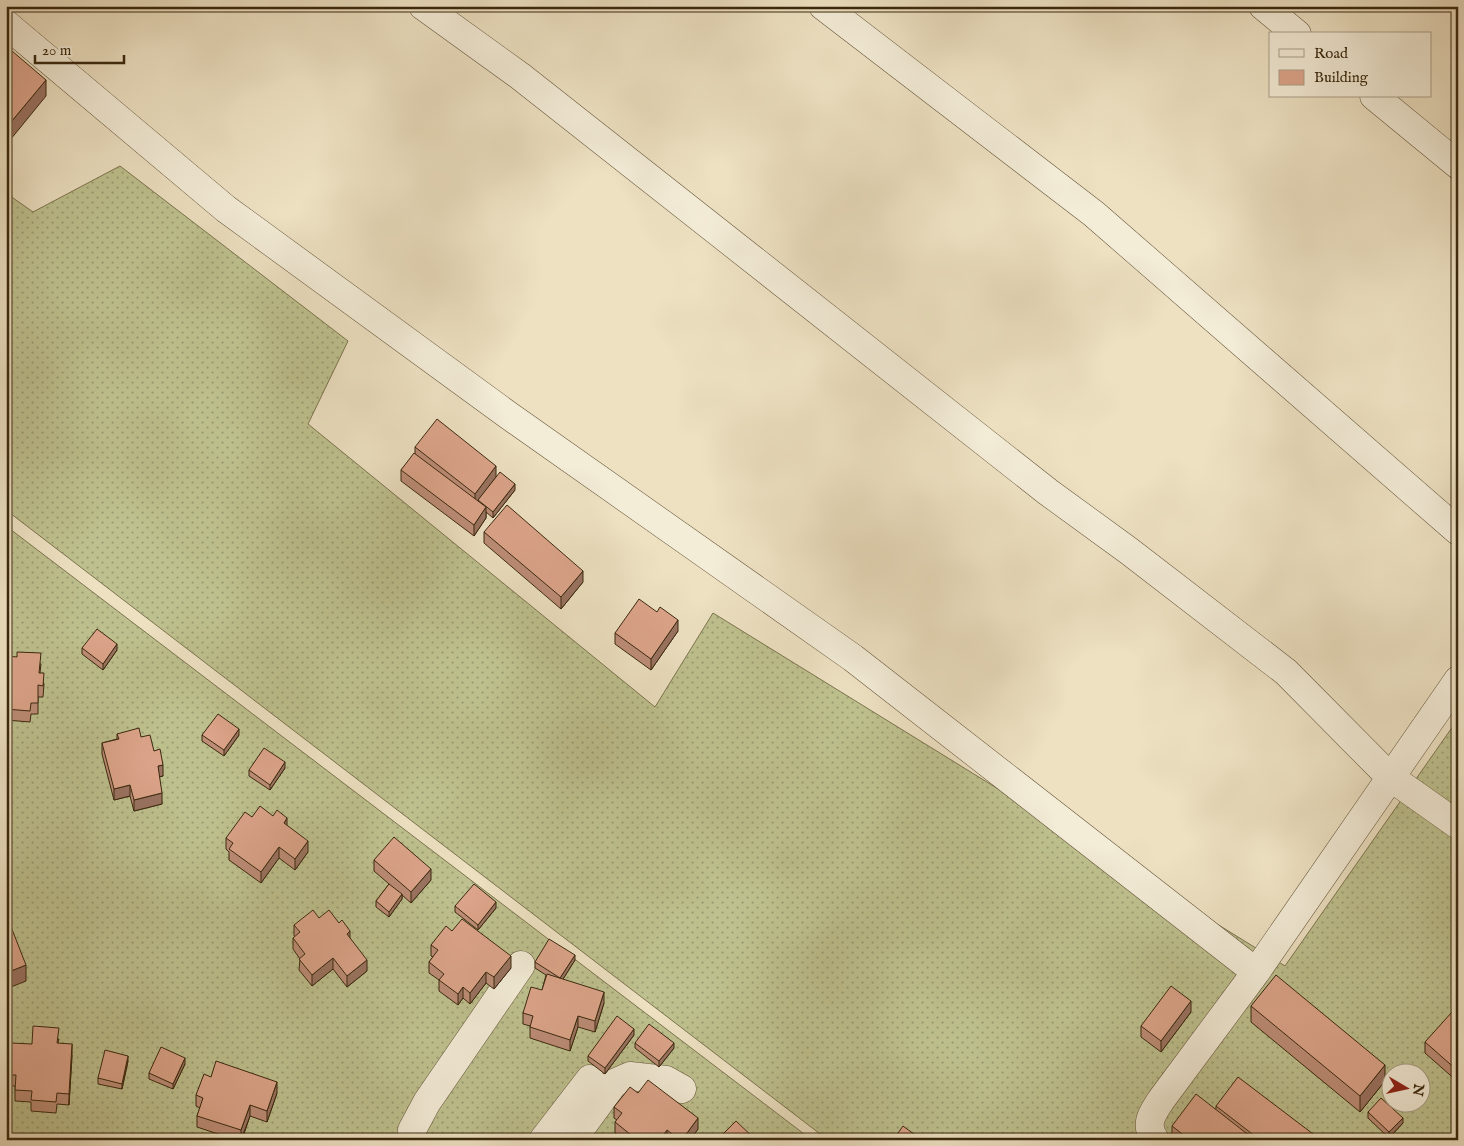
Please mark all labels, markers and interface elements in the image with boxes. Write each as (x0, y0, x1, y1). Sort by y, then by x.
scale bar (35, 32, 124, 64)
legend (1269, 32, 1432, 98)
text: 20 m (42, 41, 72, 60)
text: Road (1314, 44, 1349, 63)
text: Building (1314, 68, 1369, 87)
north arrow (1382, 1064, 1432, 1114)
text: N (1408, 1081, 1428, 1097)

